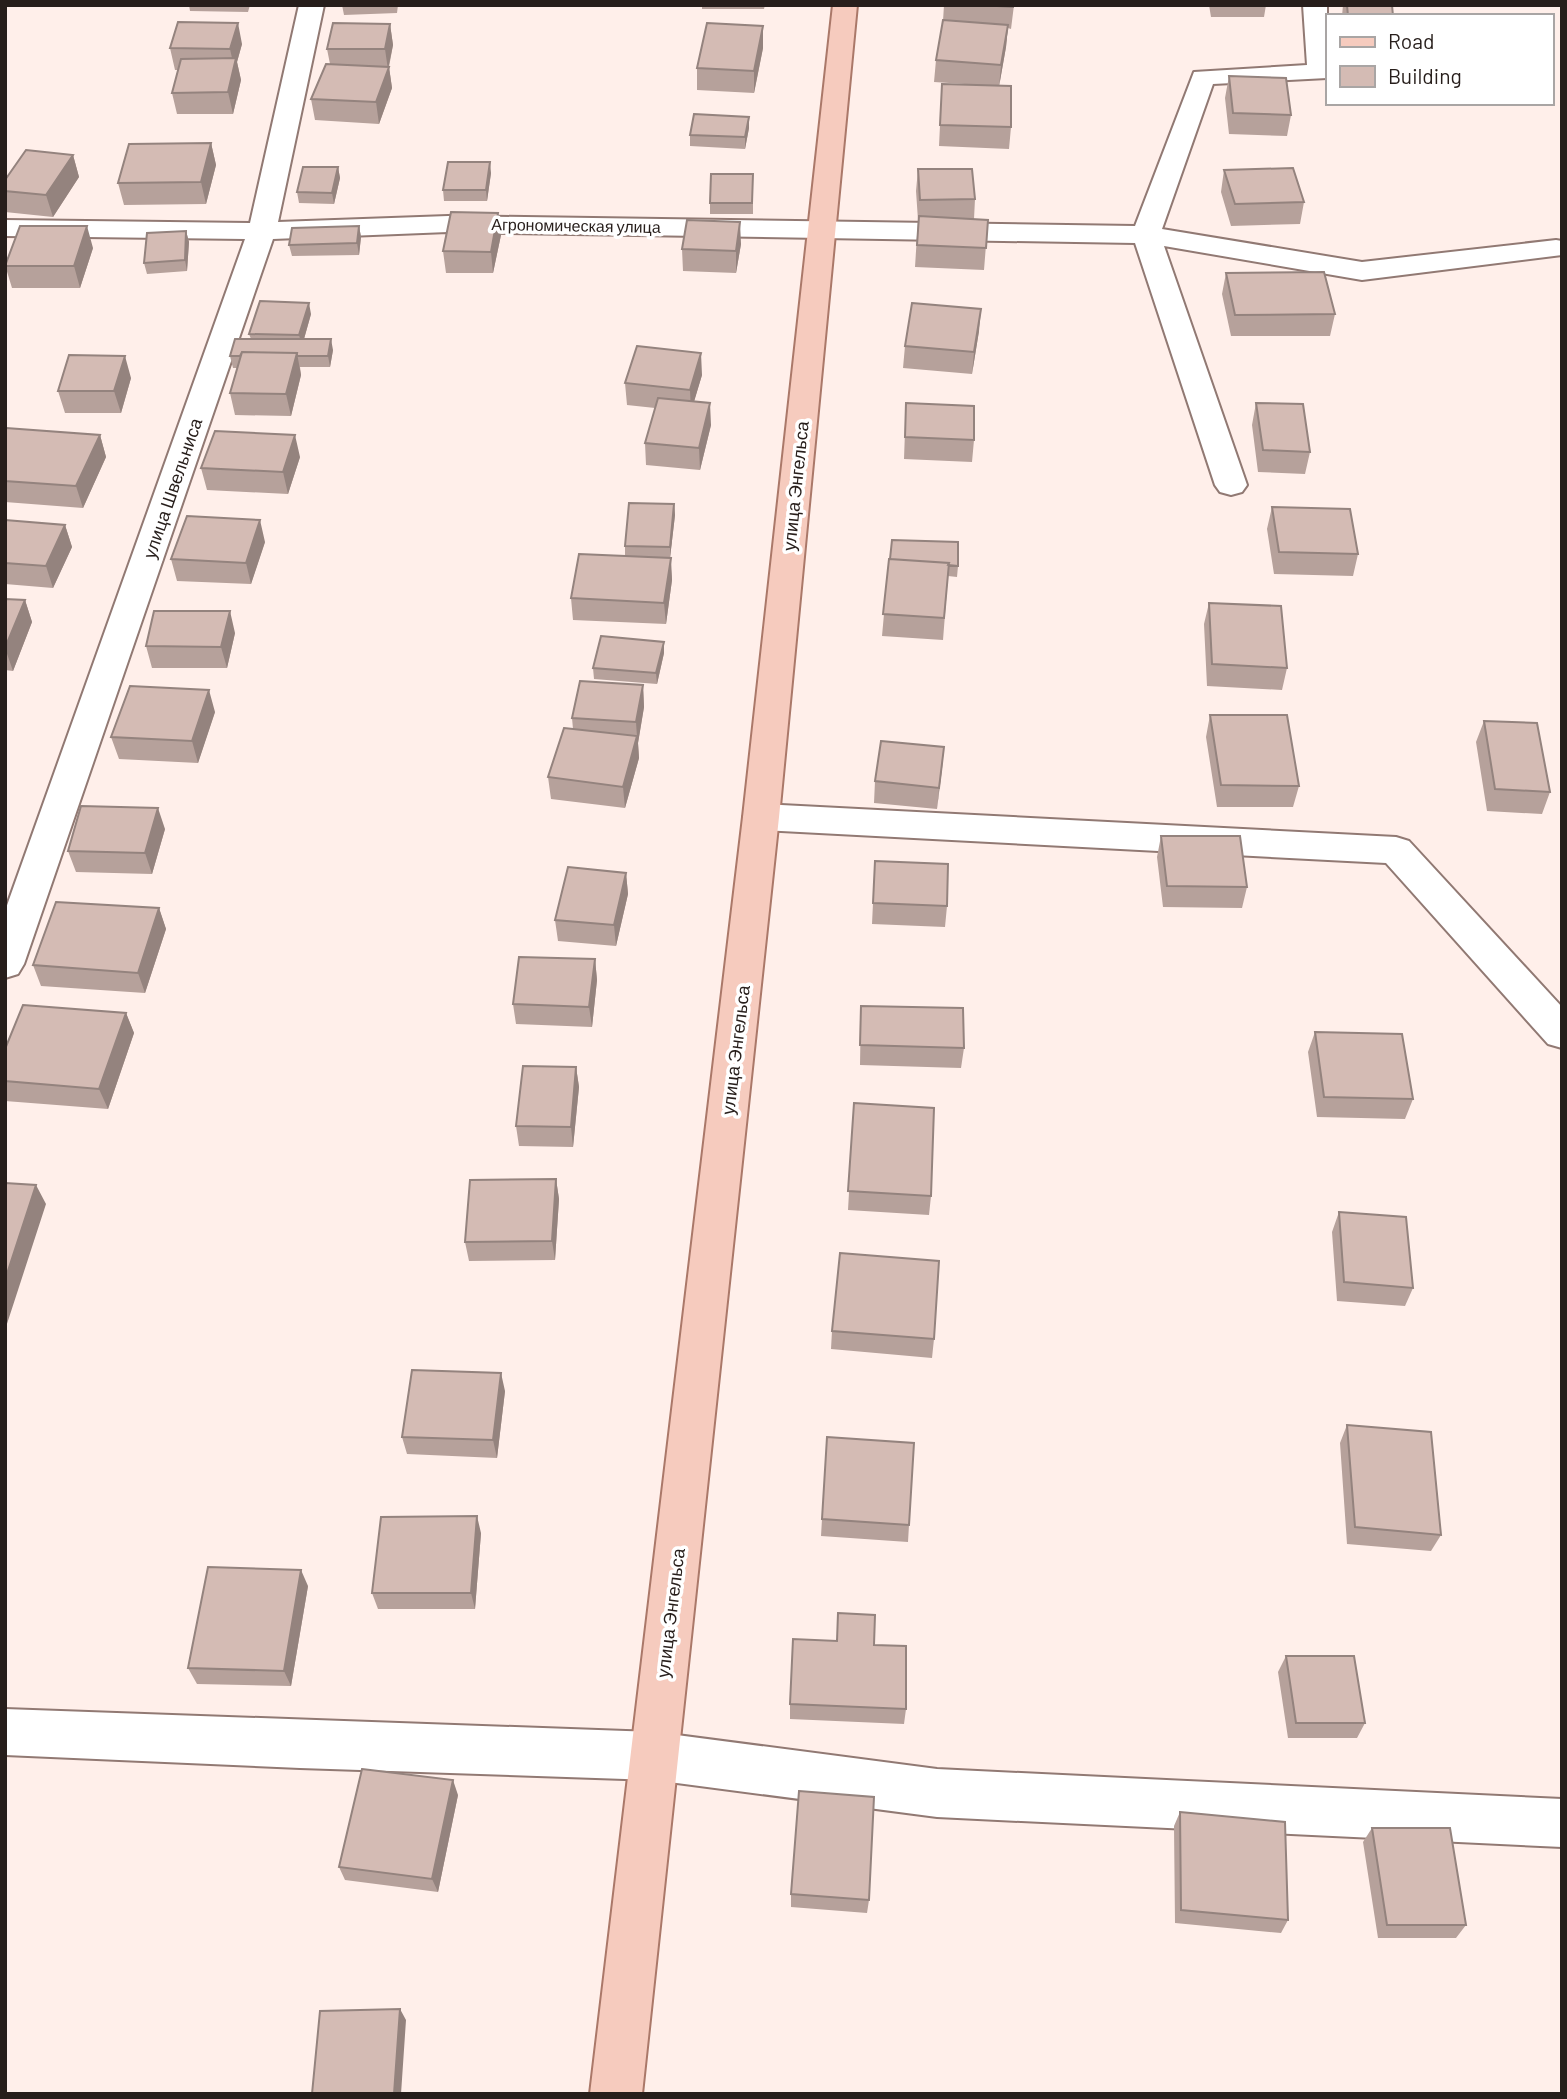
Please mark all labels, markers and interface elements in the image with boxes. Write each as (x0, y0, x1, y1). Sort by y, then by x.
legend (1326, 14, 1553, 105)
text: Road (1388, 28, 1434, 53)
text: Building (1388, 63, 1462, 88)
street label: Агрономическая улица (491, 214, 661, 236)
street label: улица Швельниса (138, 414, 207, 561)
street label: улица Энгельса (777, 419, 813, 552)
street label: улица Энгельса (716, 983, 754, 1116)
street label: улица Энгельса (651, 1546, 689, 1679)

